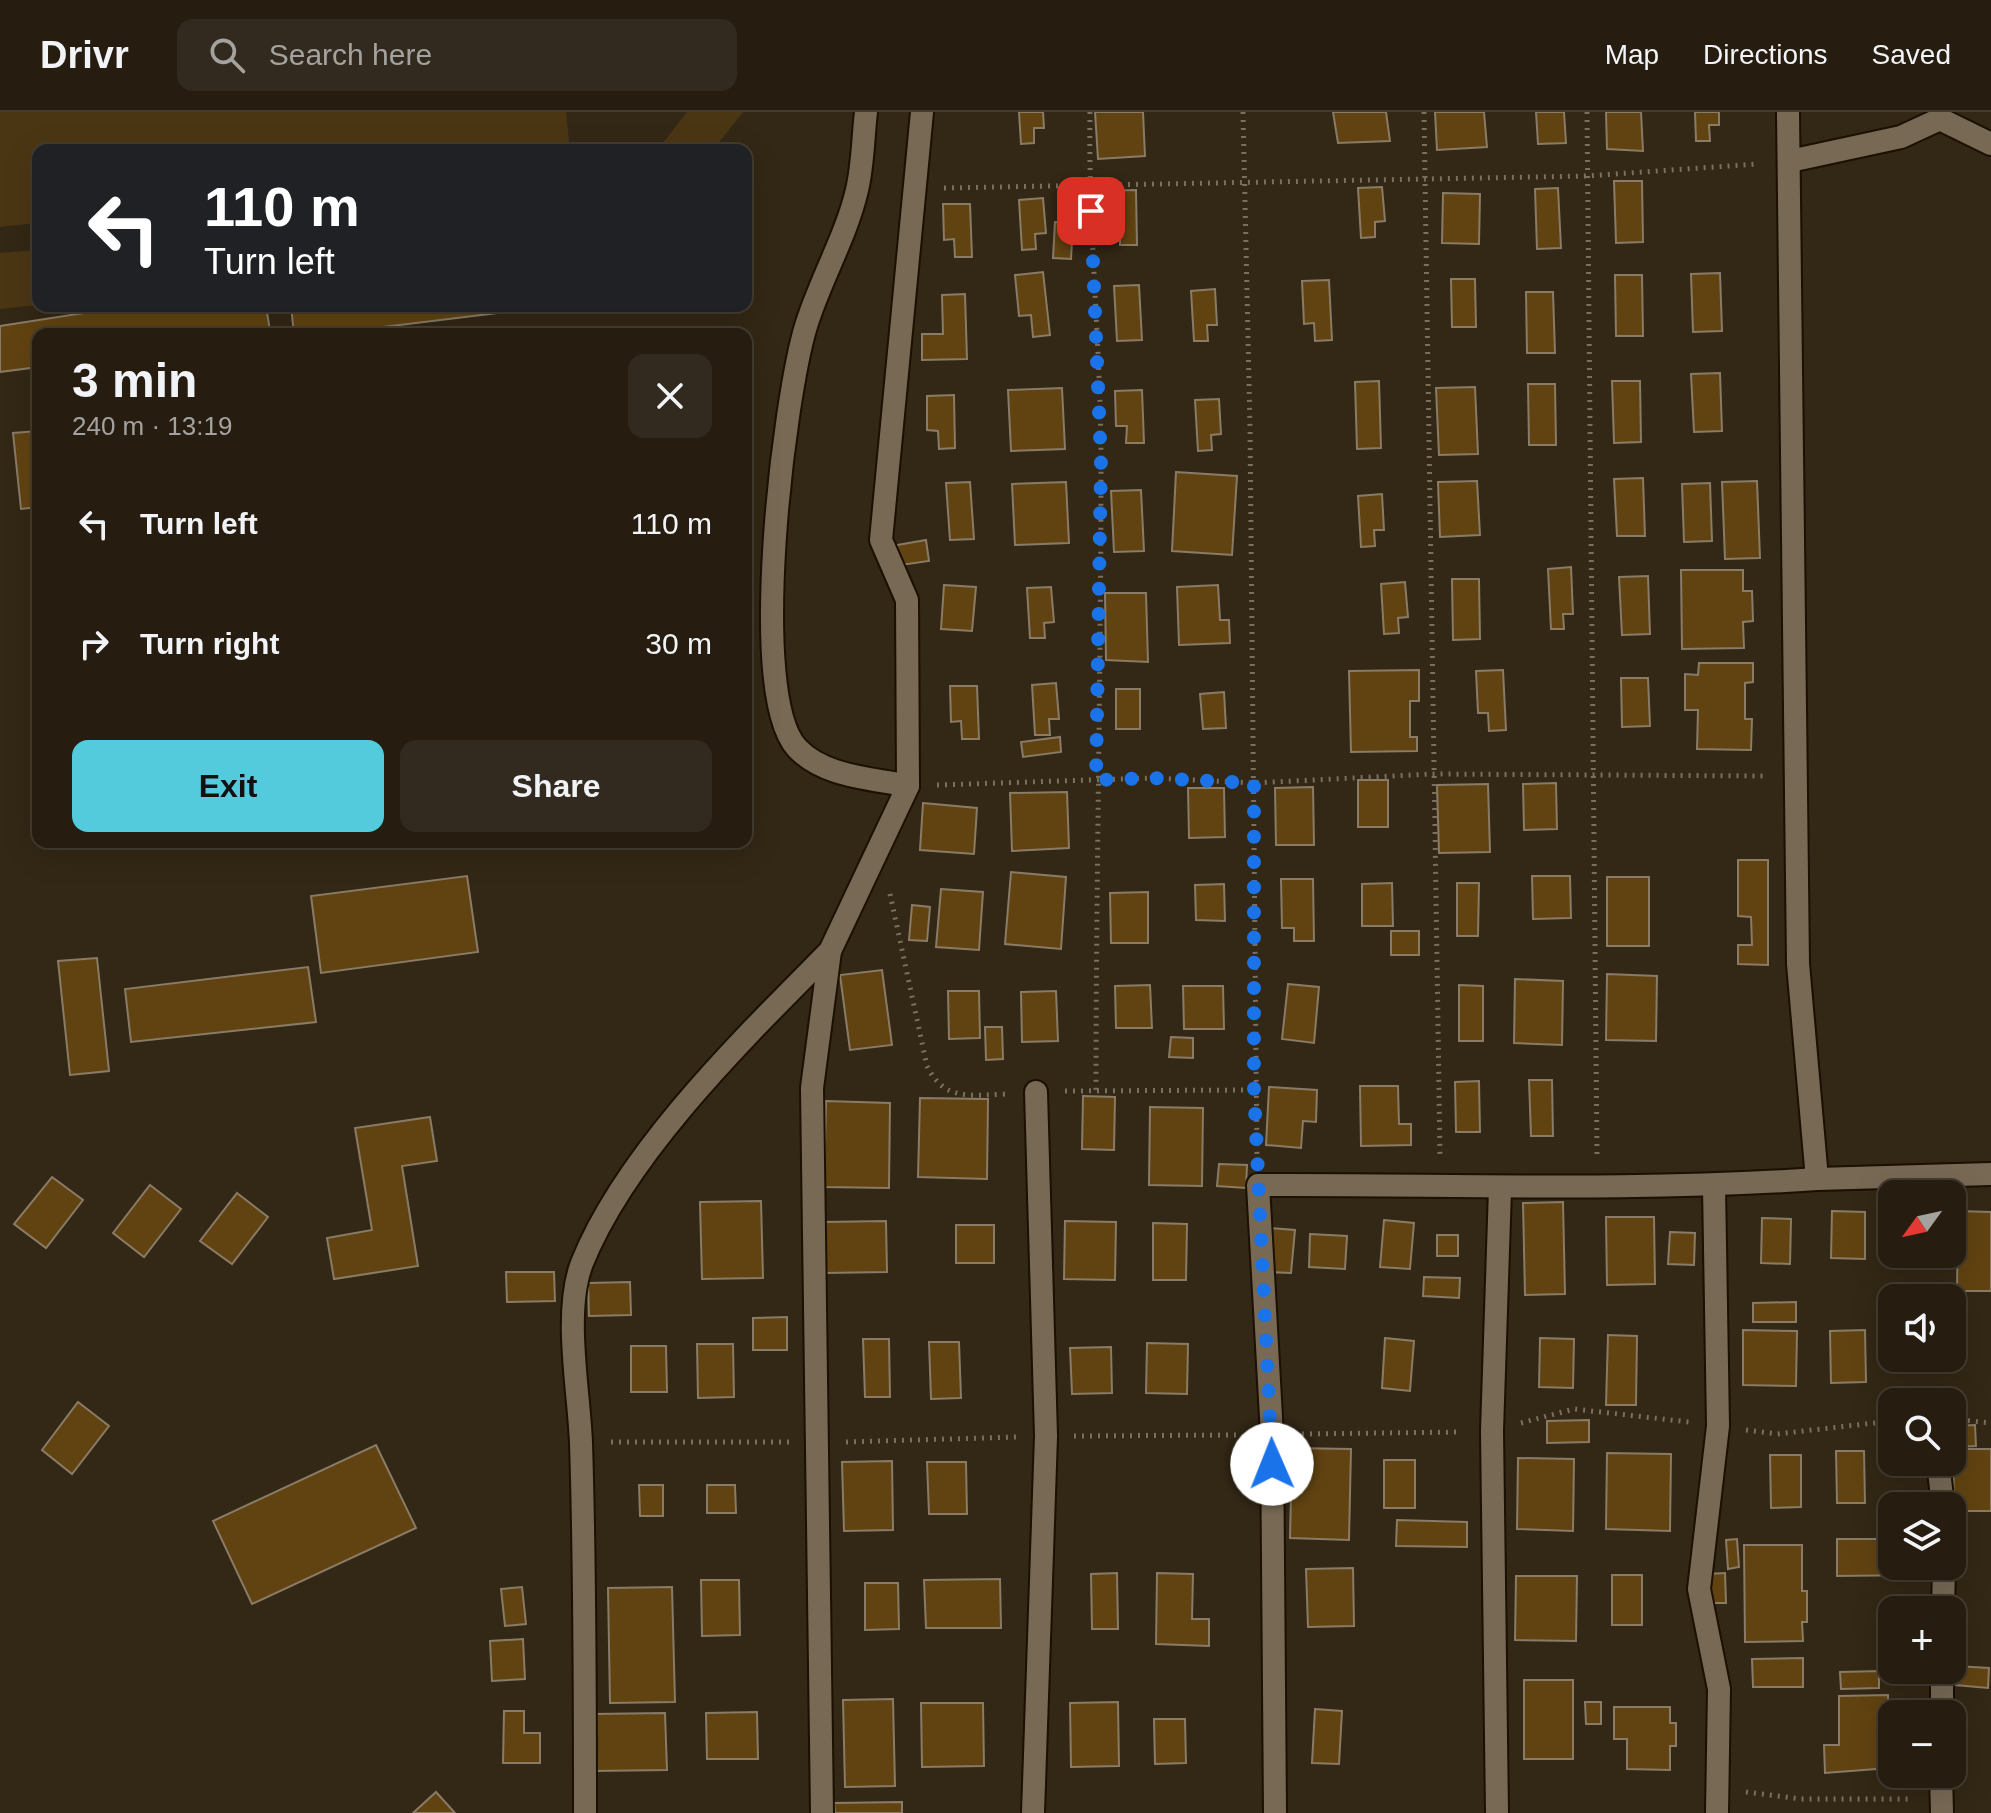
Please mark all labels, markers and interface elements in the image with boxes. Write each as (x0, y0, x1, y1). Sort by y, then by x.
search box (177, 19, 737, 91)
icon: search (205, 33, 249, 77)
text: Drivr (40, 34, 129, 76)
text: Search here (269, 38, 432, 71)
text: Map (1605, 39, 1659, 70)
text: Directions (1703, 39, 1828, 70)
text: Saved (1872, 39, 1951, 70)
text: 110 m (204, 175, 360, 238)
icon: left (72, 176, 176, 280)
pin (1057, 177, 1125, 245)
icon: arrive (1069, 189, 1113, 233)
text: Turn left (204, 241, 335, 282)
text: 3 min (72, 354, 197, 407)
button: close (628, 354, 712, 438)
text: 240 m · 13:19 (72, 411, 232, 441)
icon: left (72, 502, 116, 546)
text: Turn left (140, 507, 258, 540)
text: 110 m (631, 507, 712, 540)
icon: right (72, 622, 116, 666)
text: Turn right (140, 627, 279, 660)
text: 30 m (645, 627, 712, 660)
button: Exit (72, 740, 384, 832)
button: Share (400, 740, 712, 832)
north arrow (1878, 1180, 1966, 1268)
map controls (1878, 1180, 1966, 1788)
button: sound (1878, 1284, 1966, 1372)
button: search (1878, 1388, 1966, 1476)
position arrow (1230, 1422, 1314, 1506)
button: layers (1878, 1492, 1966, 1580)
button: + (1878, 1596, 1966, 1684)
button: − (1878, 1700, 1966, 1788)

